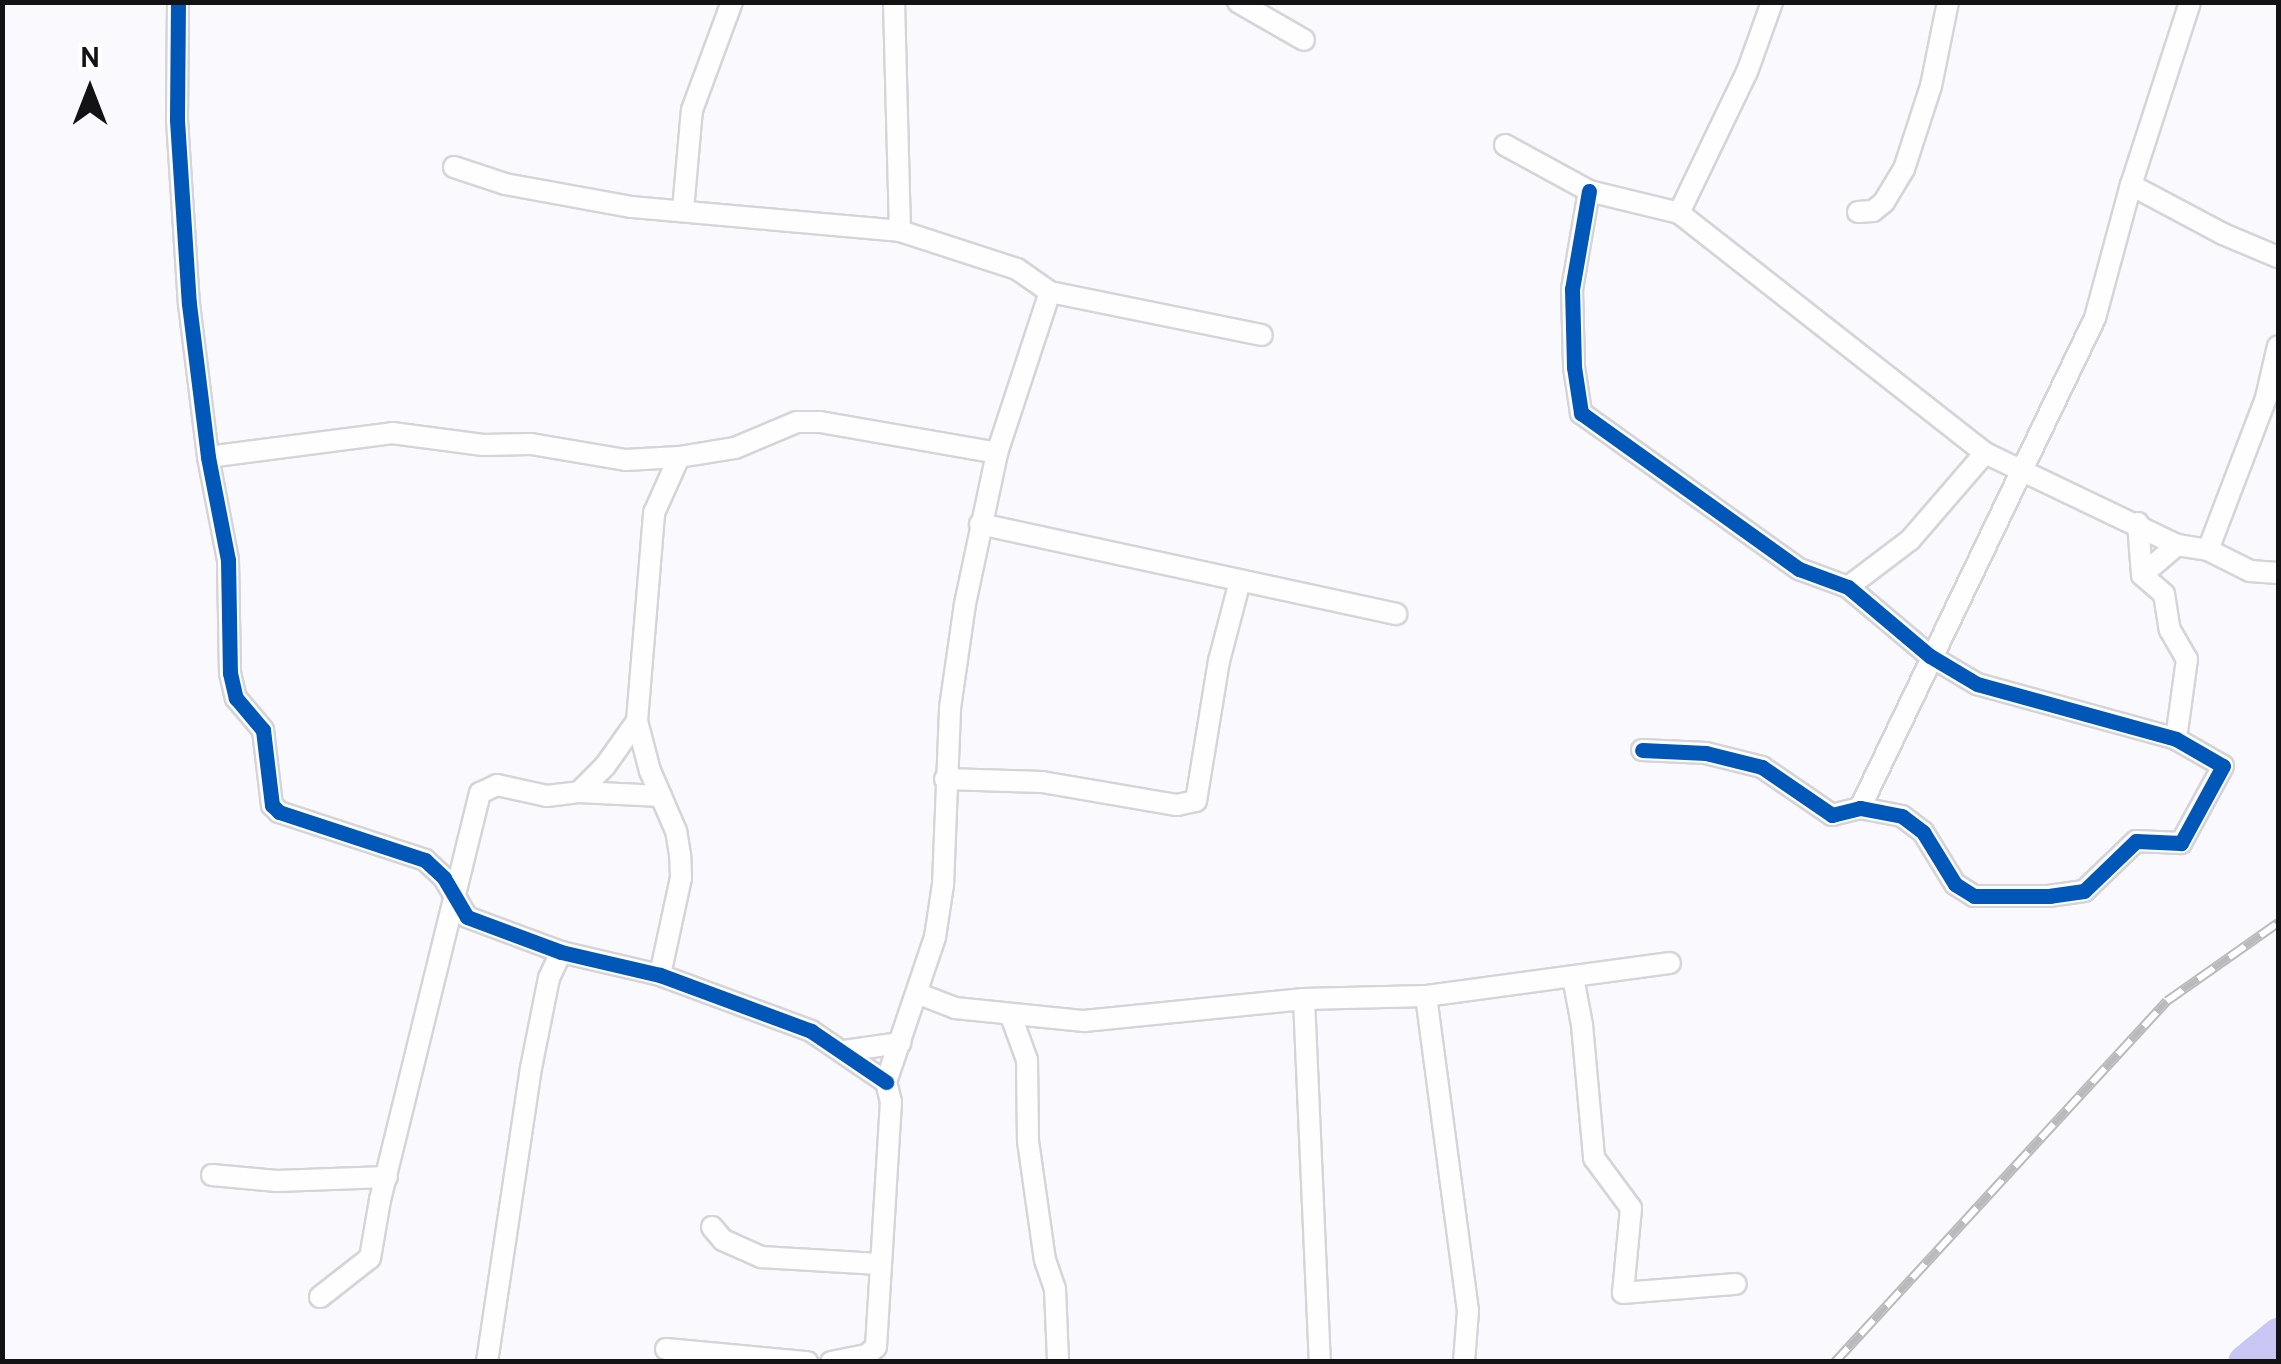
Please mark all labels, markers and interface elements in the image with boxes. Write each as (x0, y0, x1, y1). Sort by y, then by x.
north arrow (40, 40, 140, 140)
text: N (80, 42, 100, 78)

